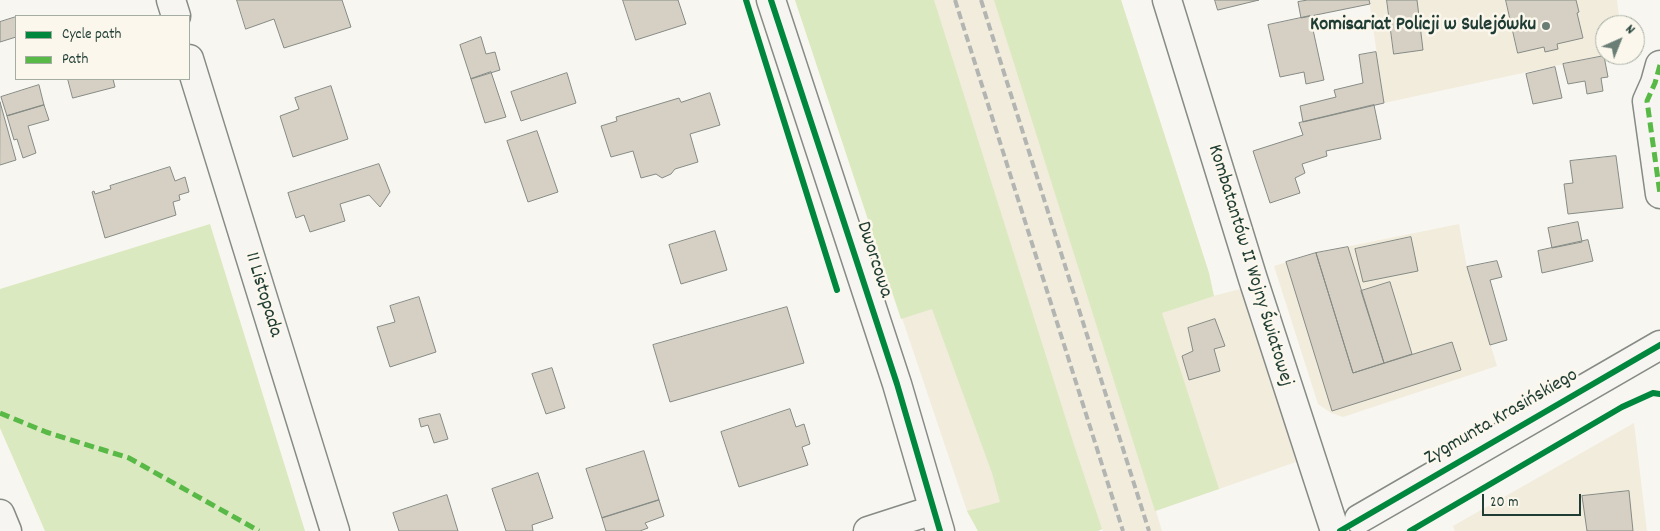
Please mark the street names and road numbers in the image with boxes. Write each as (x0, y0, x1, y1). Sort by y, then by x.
street label: Kombatantów II Wojny Światowej (1201, 142, 1297, 390)
street label: Dworcowa (849, 219, 897, 301)
street label: 11 Listopada (238, 250, 286, 340)
street label: Zygmunta Krasińskiego (1421, 364, 1583, 472)

